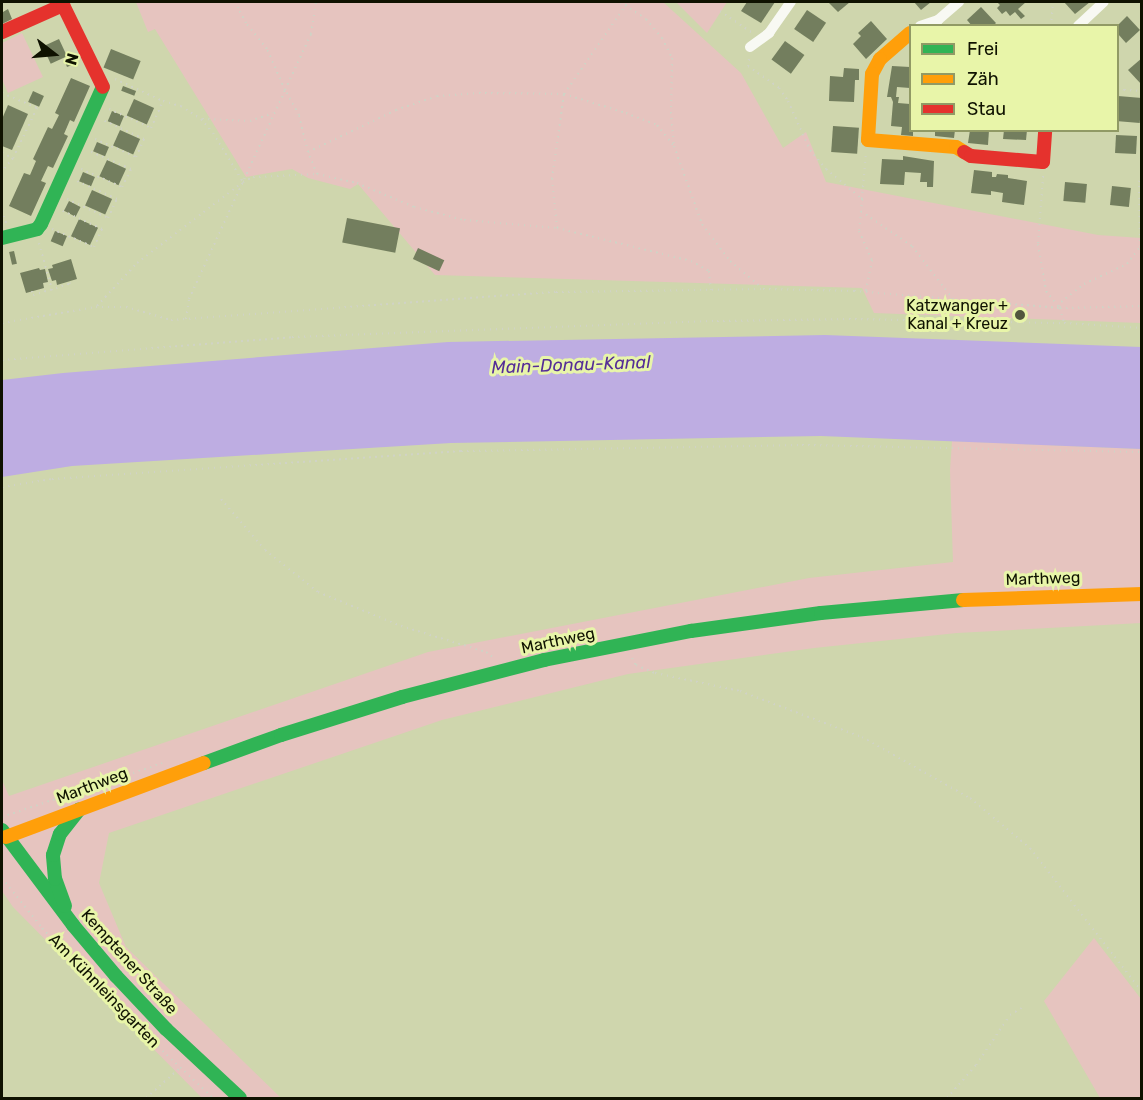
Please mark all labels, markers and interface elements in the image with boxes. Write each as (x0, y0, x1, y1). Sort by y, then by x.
north arrow (24, 24, 84, 84)
legend (909, 24, 1119, 132)
text: Frei (967, 38, 998, 60)
text: N (61, 51, 83, 67)
text: Zäh (967, 68, 999, 90)
text: Stau (967, 98, 1006, 120)
place label: Katzwanger + Kanal + Kreuz (906, 296, 1008, 334)
marker: Katzwanger + Kanal + Kreuz (1013, 308, 1027, 322)
water label: Main-Donau-Kanal (491, 351, 651, 379)
street label: Marthweg (1005, 568, 1081, 590)
street label: Marthweg (520, 624, 596, 658)
street label: Marthweg (54, 764, 130, 808)
street label: Kemptener Straße (77, 905, 181, 1019)
street label: Am Kühnleinsgarten (45, 930, 163, 1052)

